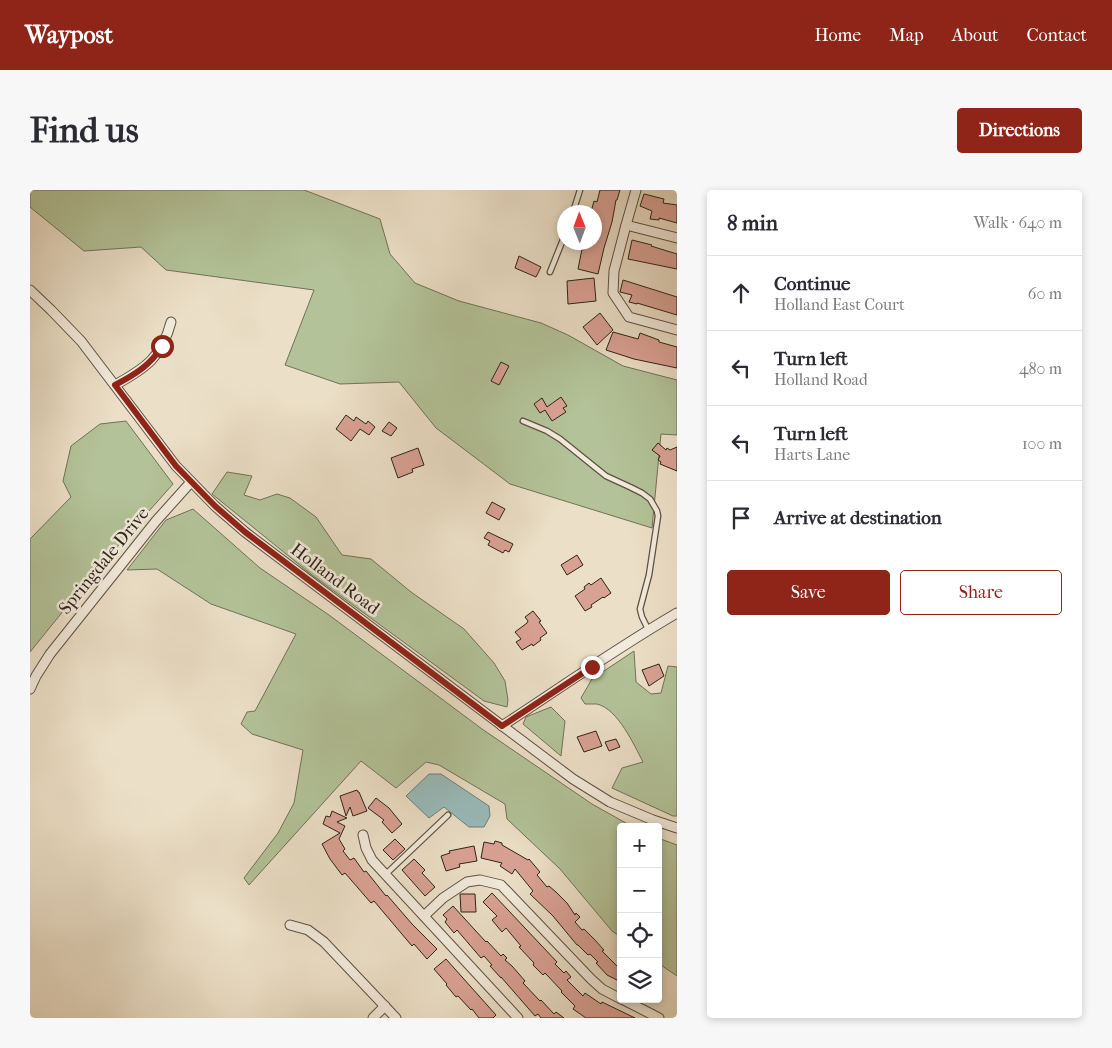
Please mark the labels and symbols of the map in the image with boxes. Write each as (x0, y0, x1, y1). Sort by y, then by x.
north arrow (557, 205, 602, 250)
route start (151, 335, 174, 358)
street label: Springdale Drive (54, 503, 154, 619)
street label: Holland Road (287, 539, 384, 619)
route end (581, 656, 604, 679)

